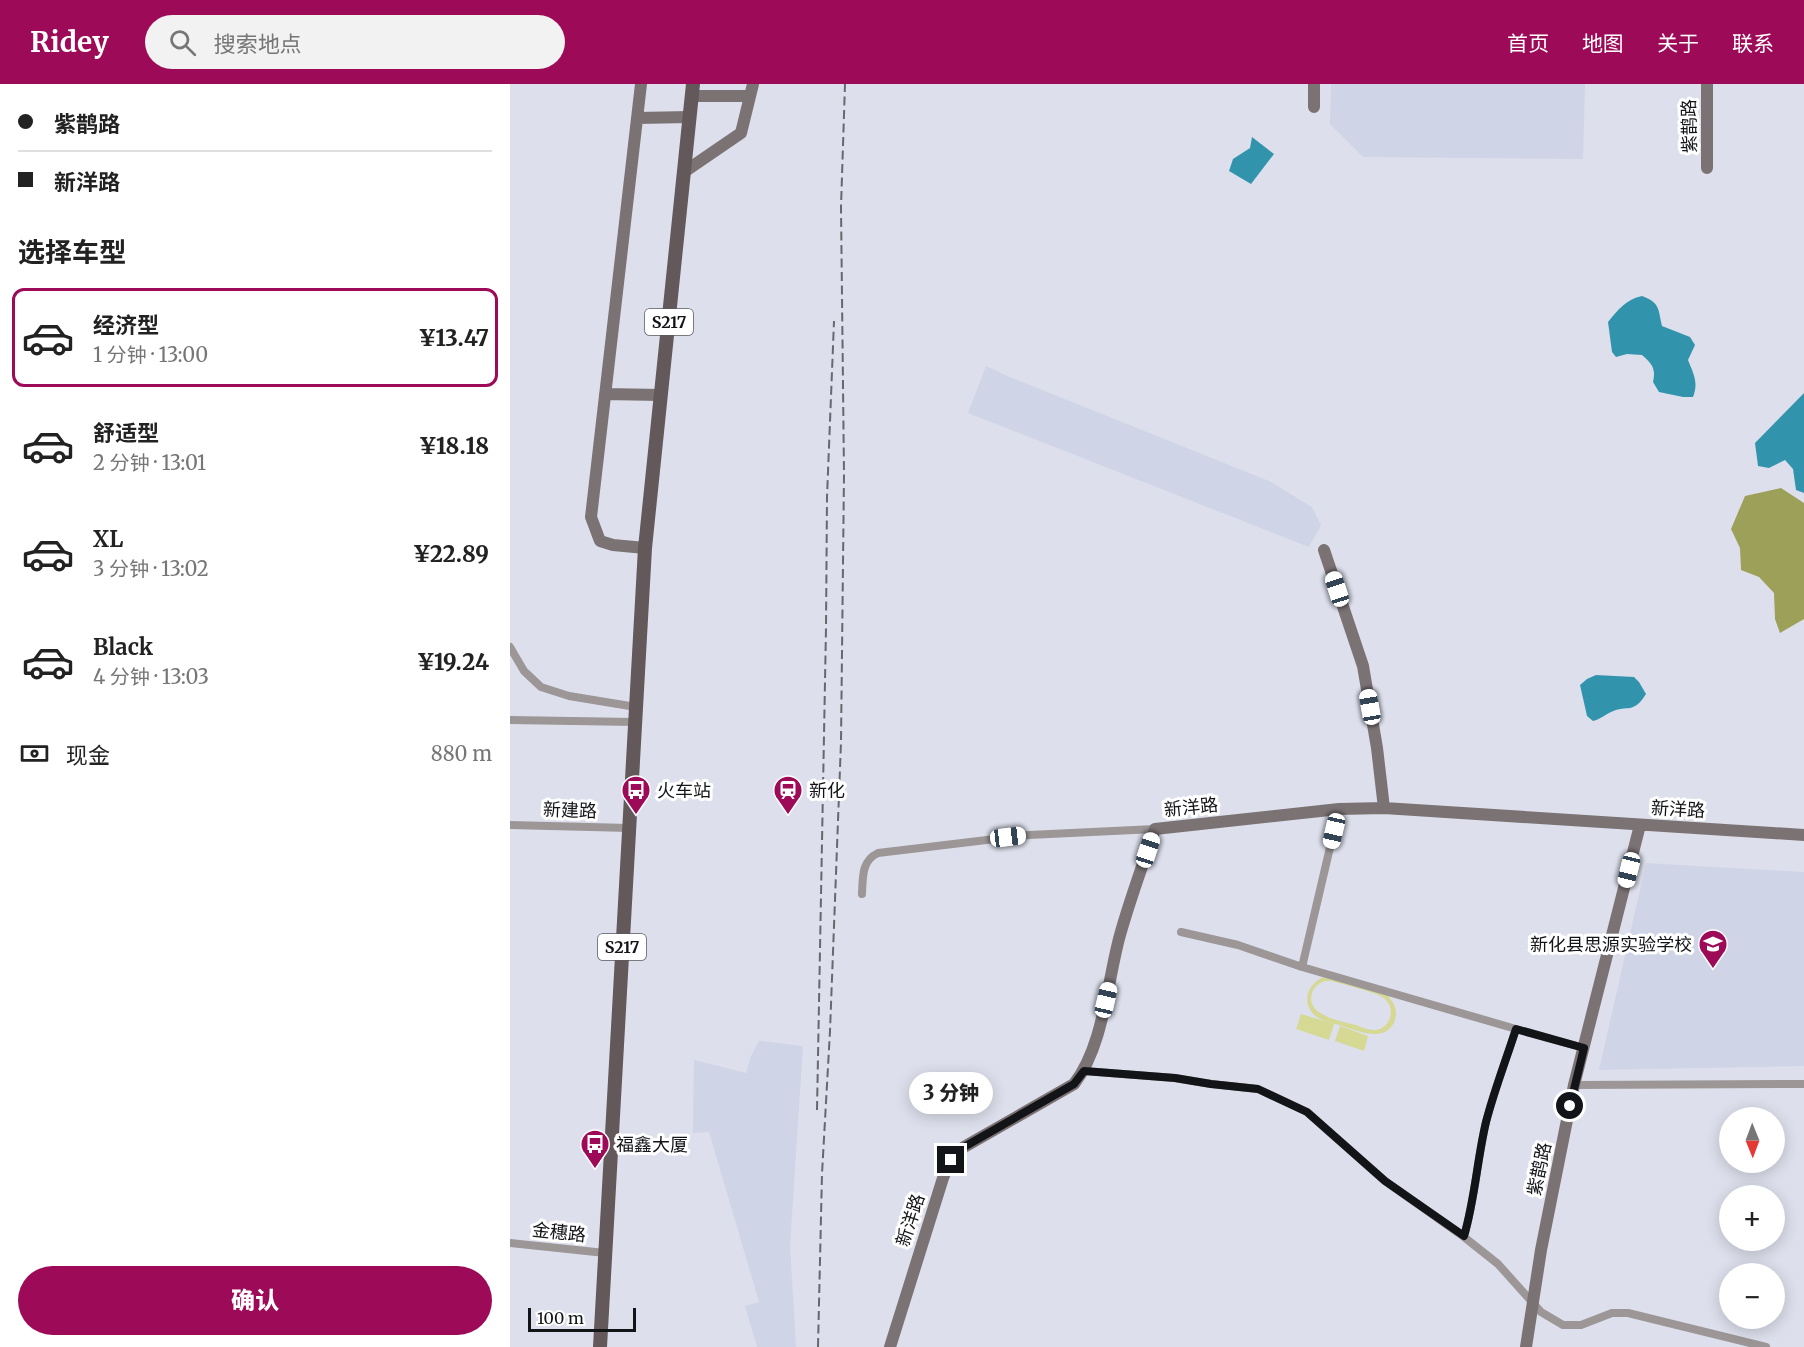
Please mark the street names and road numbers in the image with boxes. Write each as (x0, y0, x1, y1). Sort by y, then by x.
street label: 紫鹊路 (1677, 99, 1701, 153)
road number: S217 (645, 309, 693, 335)
street label: 新洋路 (1163, 793, 1219, 821)
street label: 新洋路 (1650, 796, 1706, 822)
street label: 新建路 (543, 798, 597, 822)
road number: S217 (598, 934, 646, 960)
street label: 紫鹊路 (1522, 1140, 1556, 1198)
street label: 新洋路 (891, 1191, 929, 1249)
street label: 金穗路 (531, 1218, 587, 1246)

